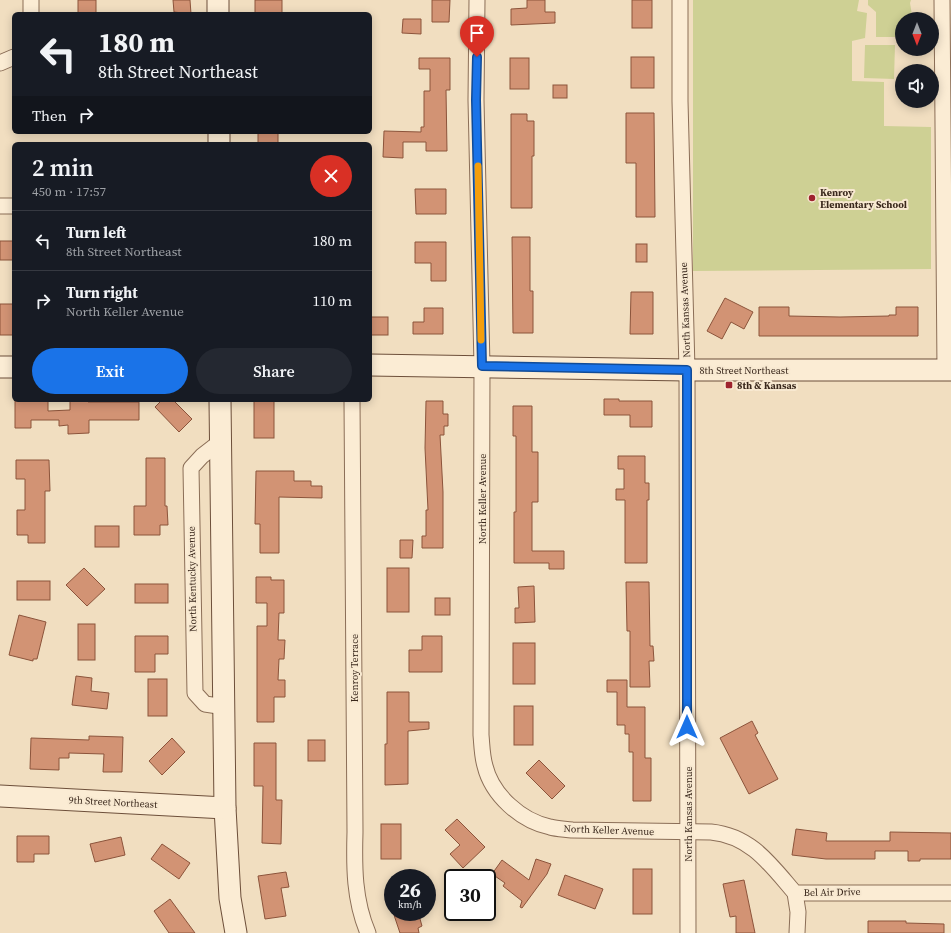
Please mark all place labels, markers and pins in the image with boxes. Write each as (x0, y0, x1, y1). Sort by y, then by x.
pin (460, 16, 494, 57)
place label: Kenroy Elementary School (820, 186, 907, 211)
marker: Kenroy Elementary School (807, 193, 817, 203)
place label: 8th & Kansas (737, 379, 797, 392)
marker: 8th & Kansas (724, 380, 734, 390)

